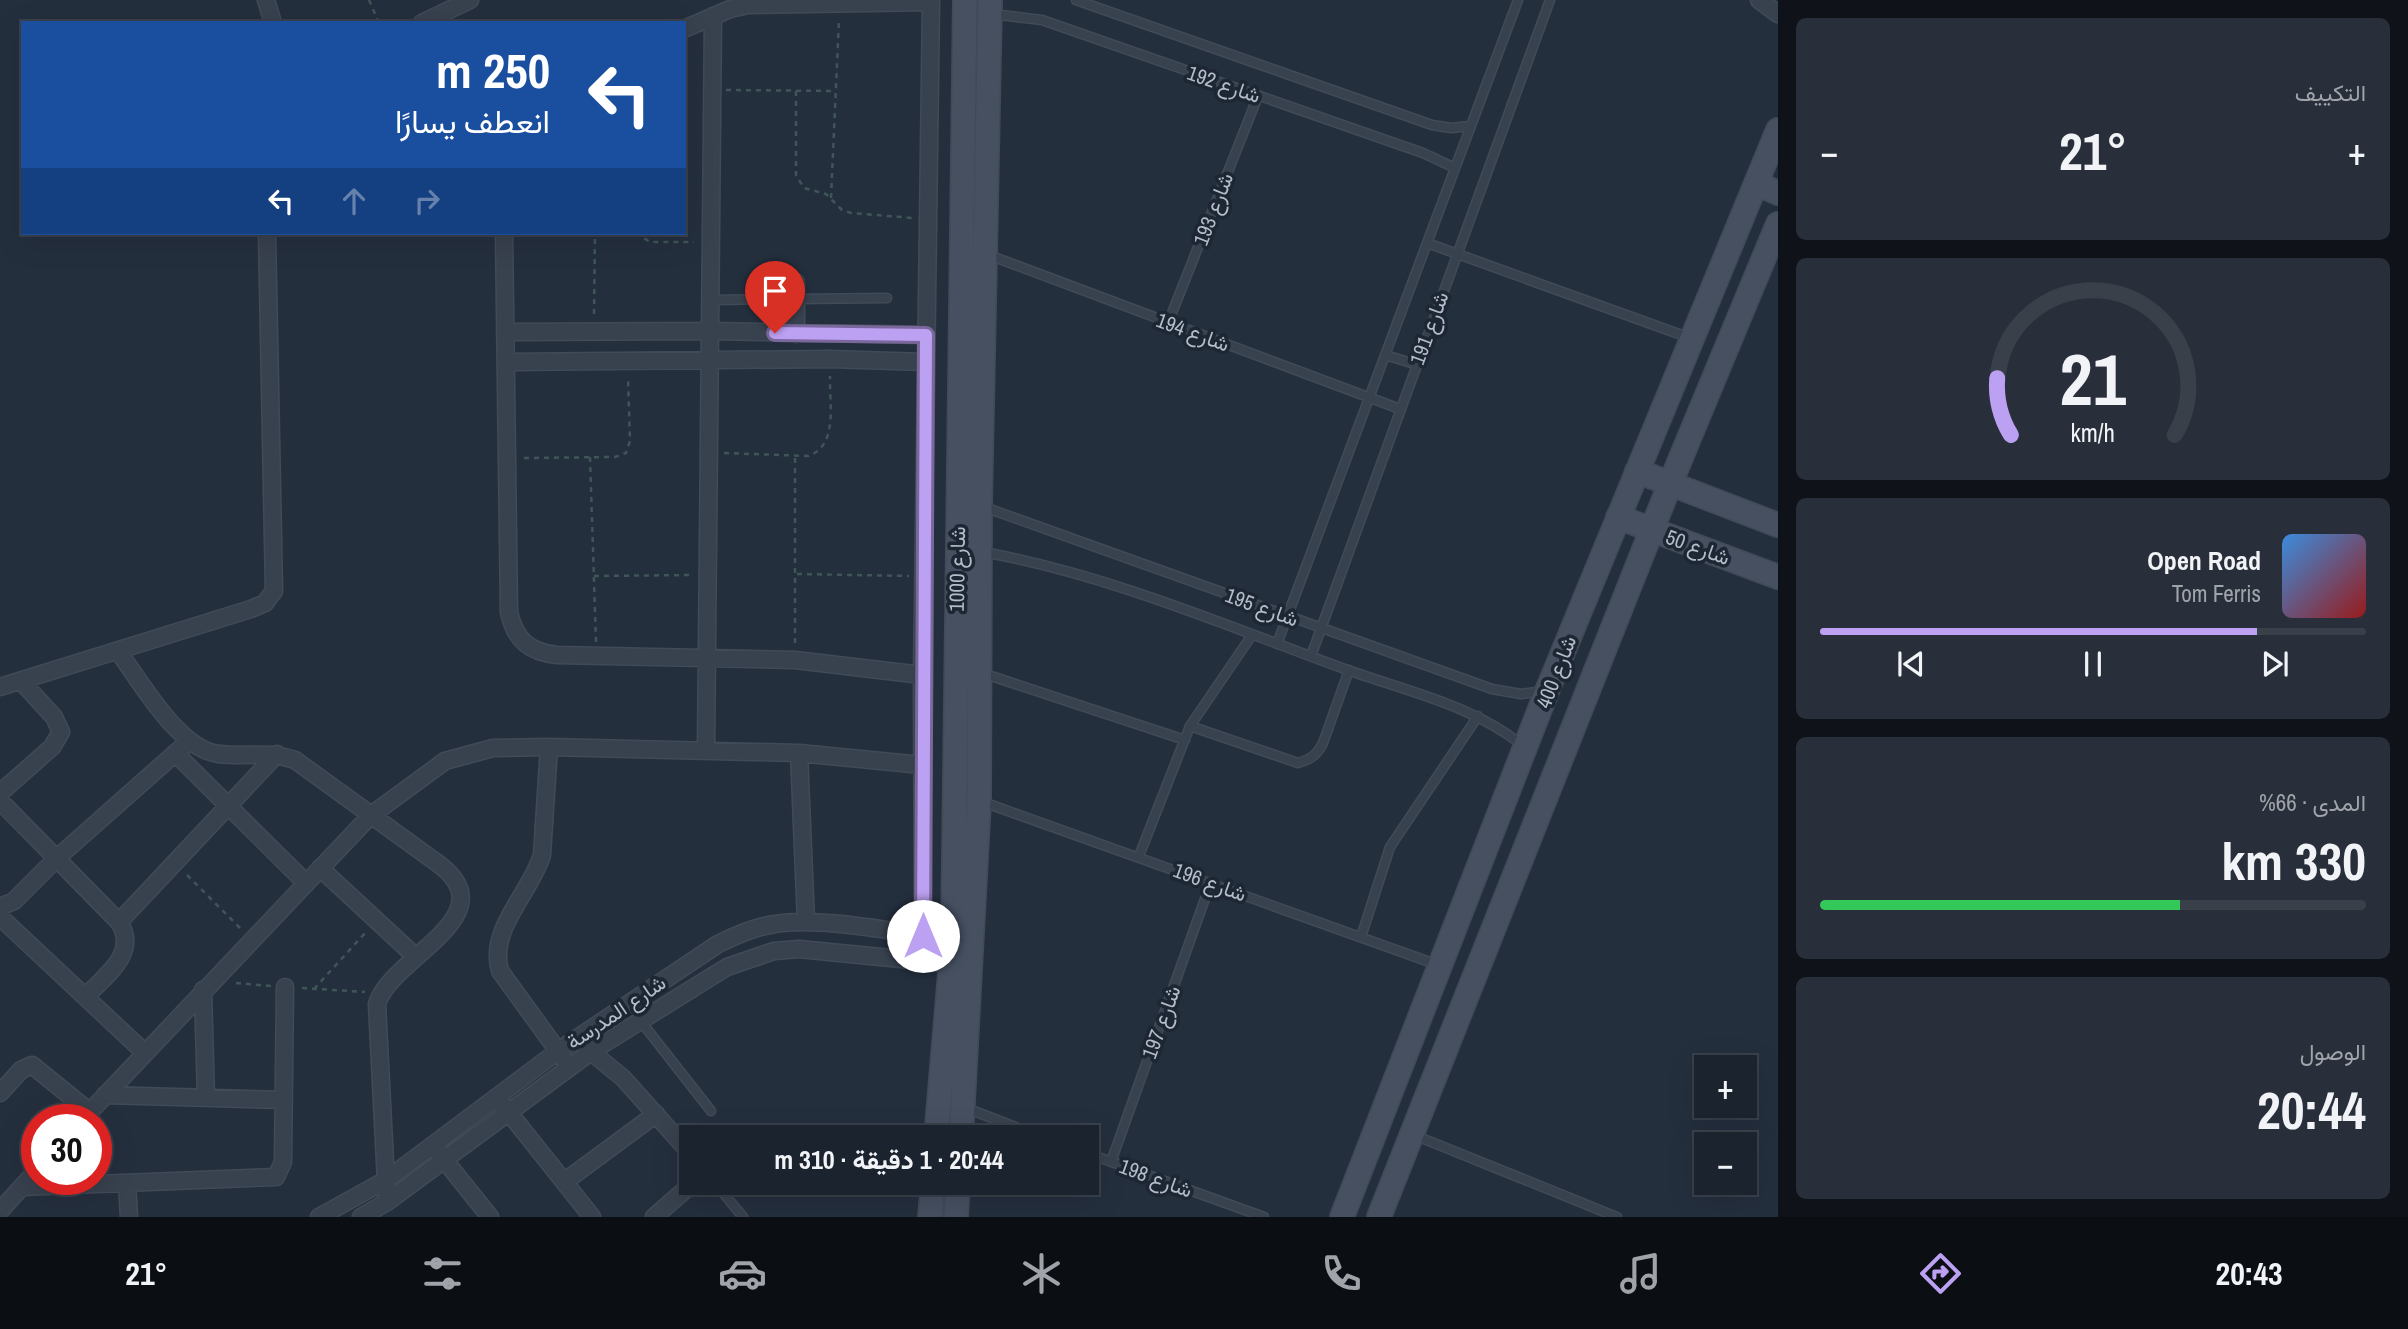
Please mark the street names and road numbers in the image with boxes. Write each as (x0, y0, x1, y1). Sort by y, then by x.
street label: شارع 192 (1183, 58, 1265, 110)
street label: شارع 193 (1186, 168, 1240, 250)
street label: شارع 191 (1402, 287, 1456, 369)
street label: شارع 194 (1152, 305, 1234, 359)
street label: شارع 50 (1662, 522, 1734, 572)
street label: شارع 1000 (942, 526, 972, 612)
street label: شارع 195 (1221, 580, 1303, 634)
street label: شارع 400 (1529, 631, 1583, 713)
street label: شارع 196 (1169, 855, 1251, 909)
street label: شارع المدرسة (561, 968, 671, 1056)
street label: شارع 197 (1134, 981, 1188, 1063)
street label: شارع 198 (1115, 1151, 1197, 1205)

